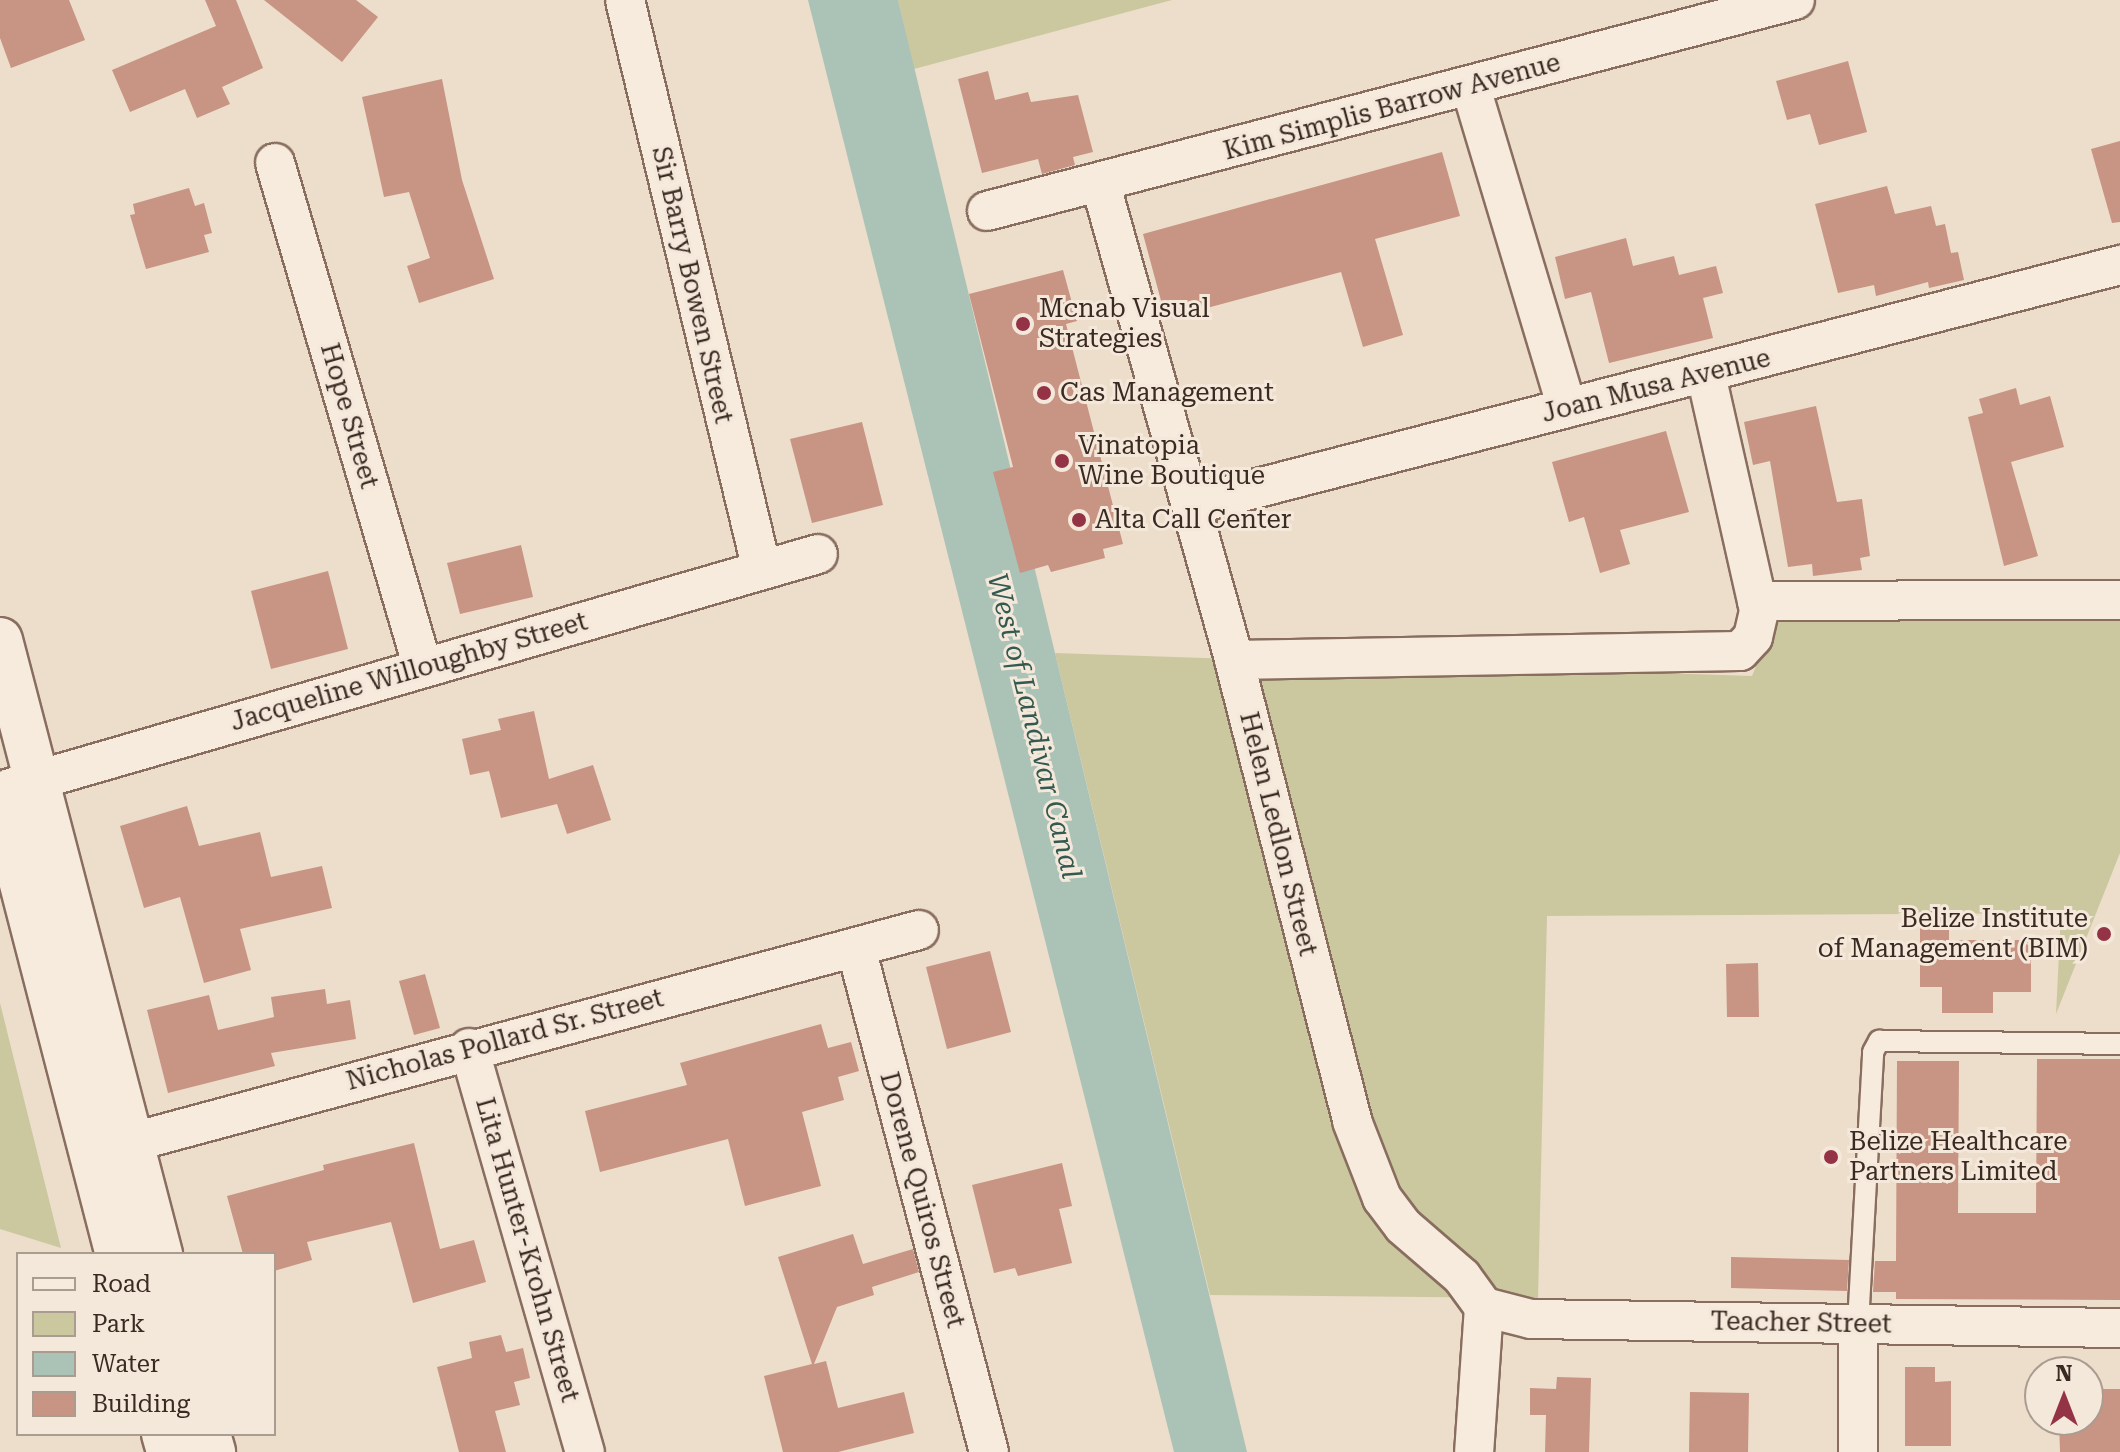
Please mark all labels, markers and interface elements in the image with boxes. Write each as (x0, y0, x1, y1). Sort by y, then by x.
street label: Kim Simplis Barrow Avenue (1220, 47, 1564, 167)
street label: Sir Barry Bowen Street (645, 144, 739, 426)
place label: Mcnab Visual Strategies (1039, 293, 1209, 354)
marker: Mcnab Visual Strategies (1014, 315, 1032, 333)
street label: Hope Street (313, 340, 385, 492)
street label: Joan Musa Avenue (1538, 343, 1774, 429)
place label: Cas Management (1060, 377, 1274, 409)
marker: Cas Management (1035, 384, 1053, 402)
place label: Vinatopia Wine Boutique (1078, 430, 1265, 492)
marker: Vinatopia Wine Boutique (1053, 452, 1071, 470)
place label: Alta Call Center (1095, 504, 1291, 536)
marker: Alta Call Center (1070, 511, 1088, 529)
water label: West of Landivar Canal (980, 570, 1088, 882)
street label: Jacqueline Willoughby Street (227, 606, 591, 738)
street label: Helen Ledlon Street (1233, 709, 1323, 959)
place label: Belize Institute of Management (BIM) (1818, 903, 2088, 964)
marker: Belize Institute of Management (BIM) (2095, 925, 2113, 943)
street label: Nicholas Pollard Sr. Street (343, 983, 667, 1097)
street label: Dorene Quiros Street (873, 1069, 971, 1331)
street label: Lita Hunter-Krohn Street (469, 1094, 585, 1406)
place label: Belize Healthcare Partners Limited (1849, 1126, 2067, 1188)
marker: Belize Healthcare Partners Limited (1820, 1146, 1842, 1168)
legend (16, 1252, 276, 1436)
text: Road (92, 1270, 151, 1298)
street label: Teacher Street (1710, 1306, 1892, 1340)
text: Park (92, 1310, 145, 1338)
text: Water (92, 1350, 160, 1378)
north arrow (2024, 1356, 2104, 1436)
text: N (2056, 1361, 2072, 1386)
text: Building (92, 1390, 190, 1418)

